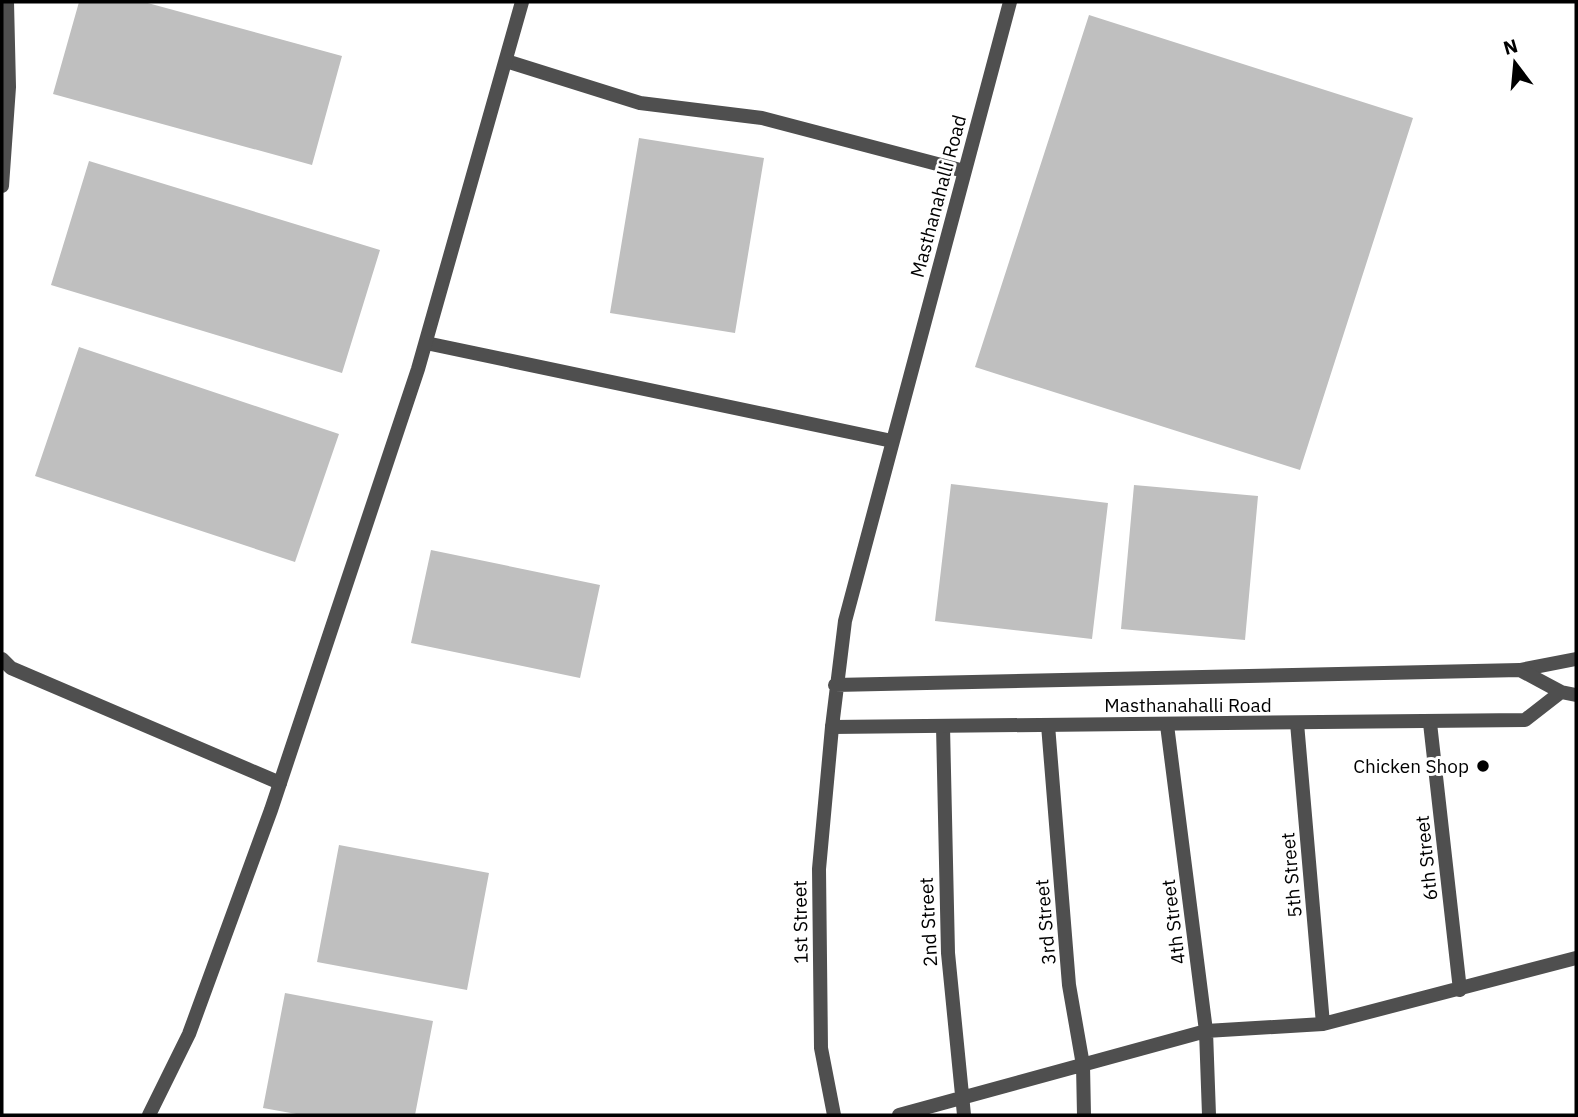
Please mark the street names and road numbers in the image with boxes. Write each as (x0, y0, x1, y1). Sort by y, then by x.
street label: Masthanahalli Road (905, 112, 971, 280)
street label: Masthanahalli Road (1104, 693, 1272, 717)
street label: 6th Street (1410, 814, 1442, 902)
street label: 5th Street (1275, 831, 1307, 919)
street label: 2nd Street (914, 877, 942, 967)
street label: 3rd Street (1029, 878, 1061, 966)
street label: 4th Street (1156, 878, 1190, 966)
street label: 1st Street (787, 880, 813, 964)

